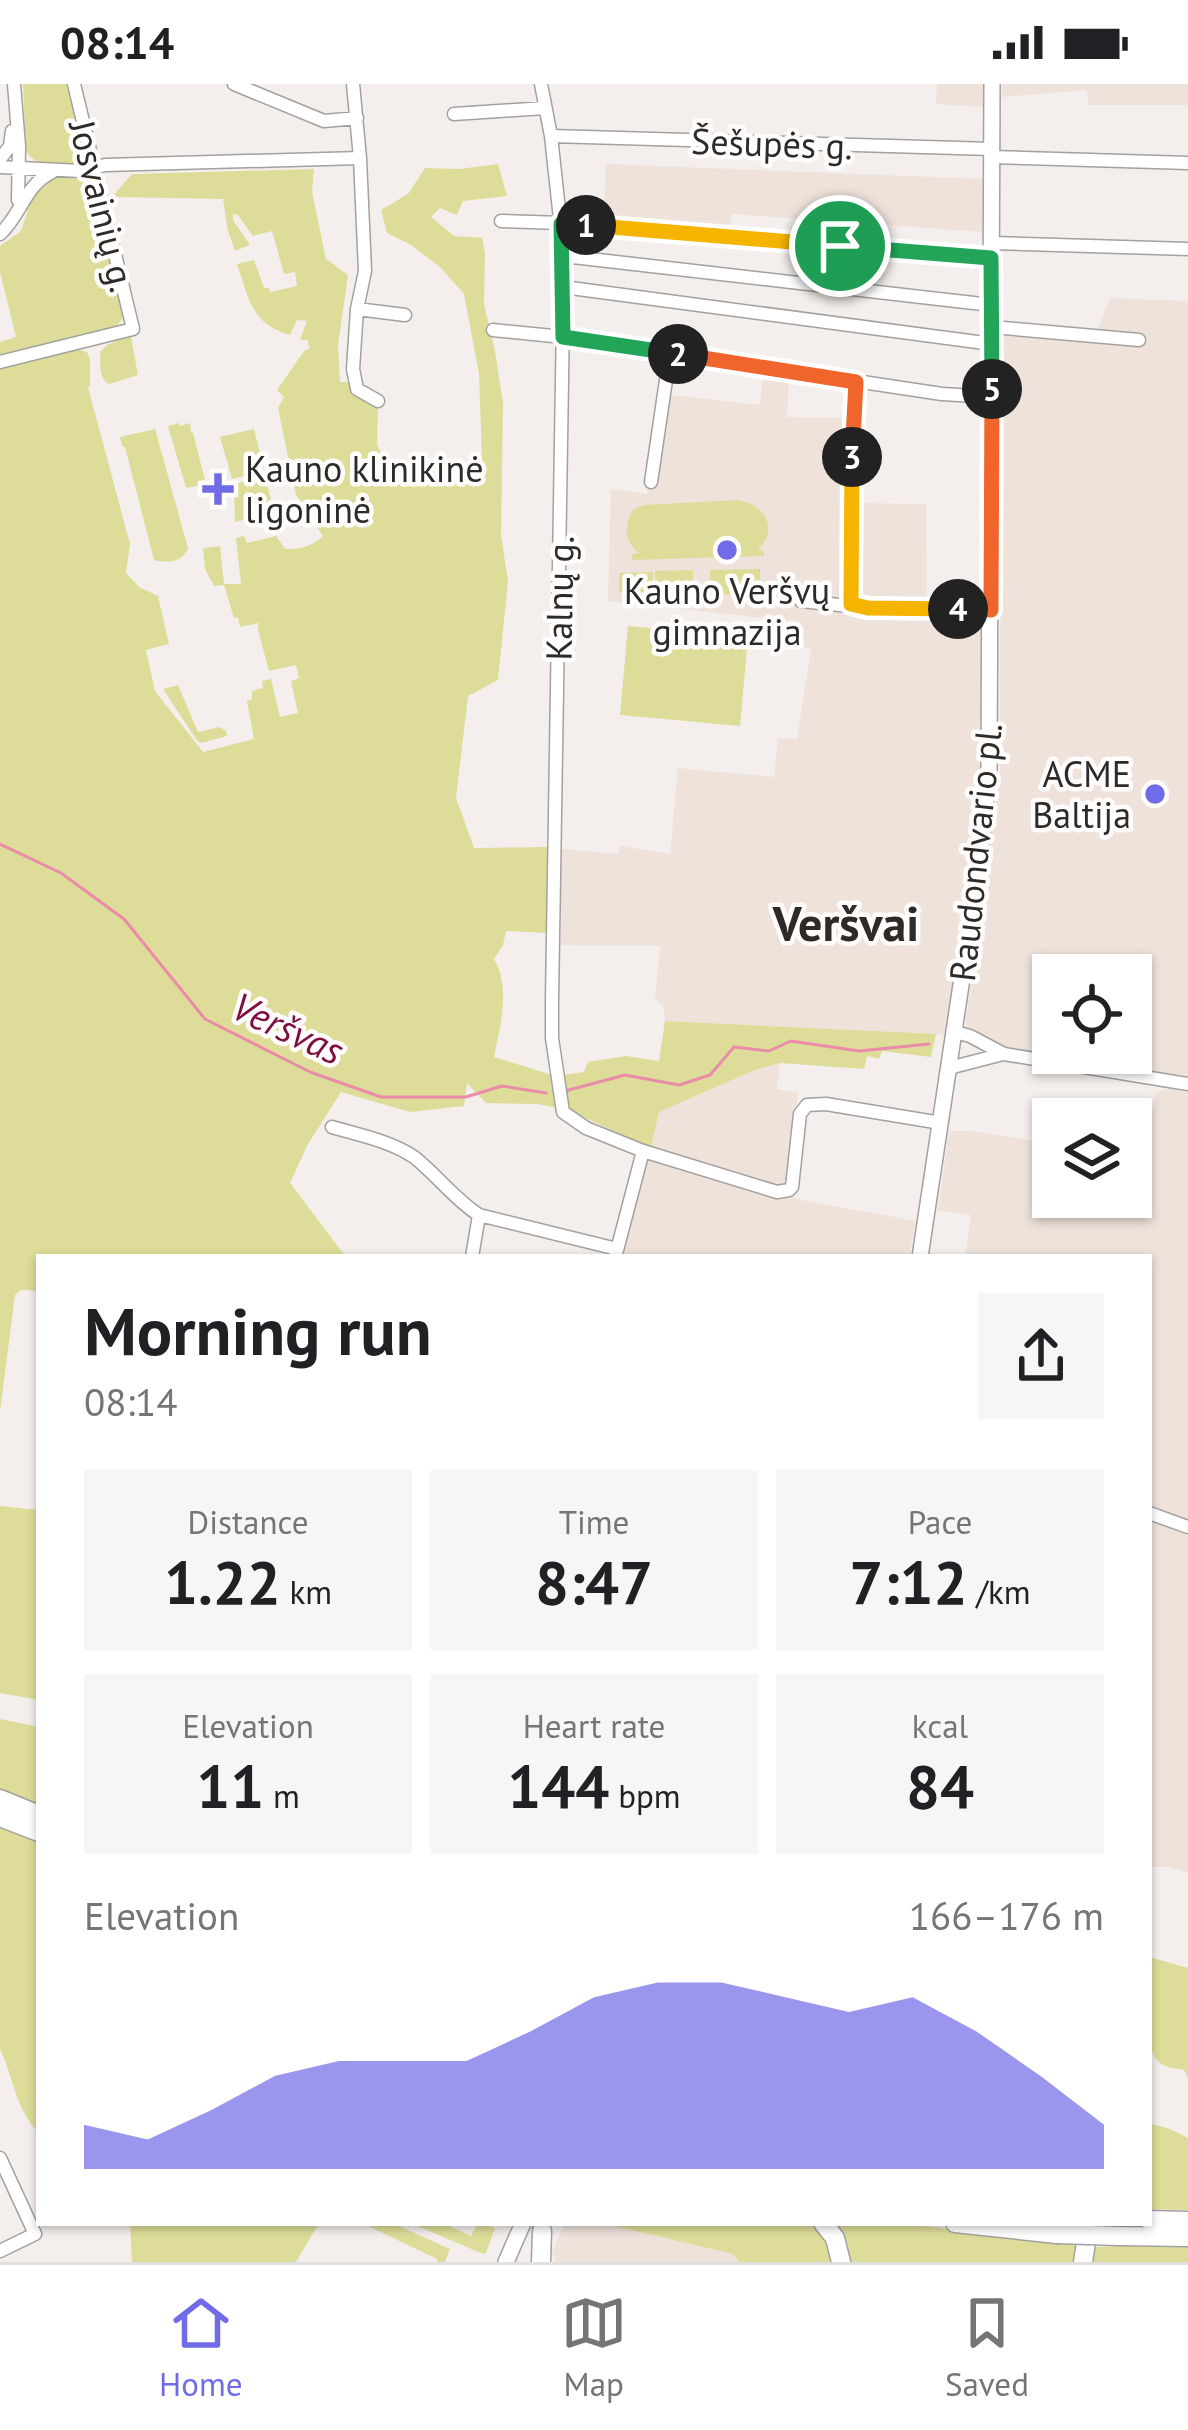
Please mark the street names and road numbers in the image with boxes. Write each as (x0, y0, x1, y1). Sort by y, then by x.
street label: Josvainių g. (59, 113, 147, 297)
street label: Šešupės g. (690, 117, 854, 169)
street label: Kalnų g. (534, 535, 584, 661)
street label: Raudondvario pl. (938, 720, 1012, 984)

